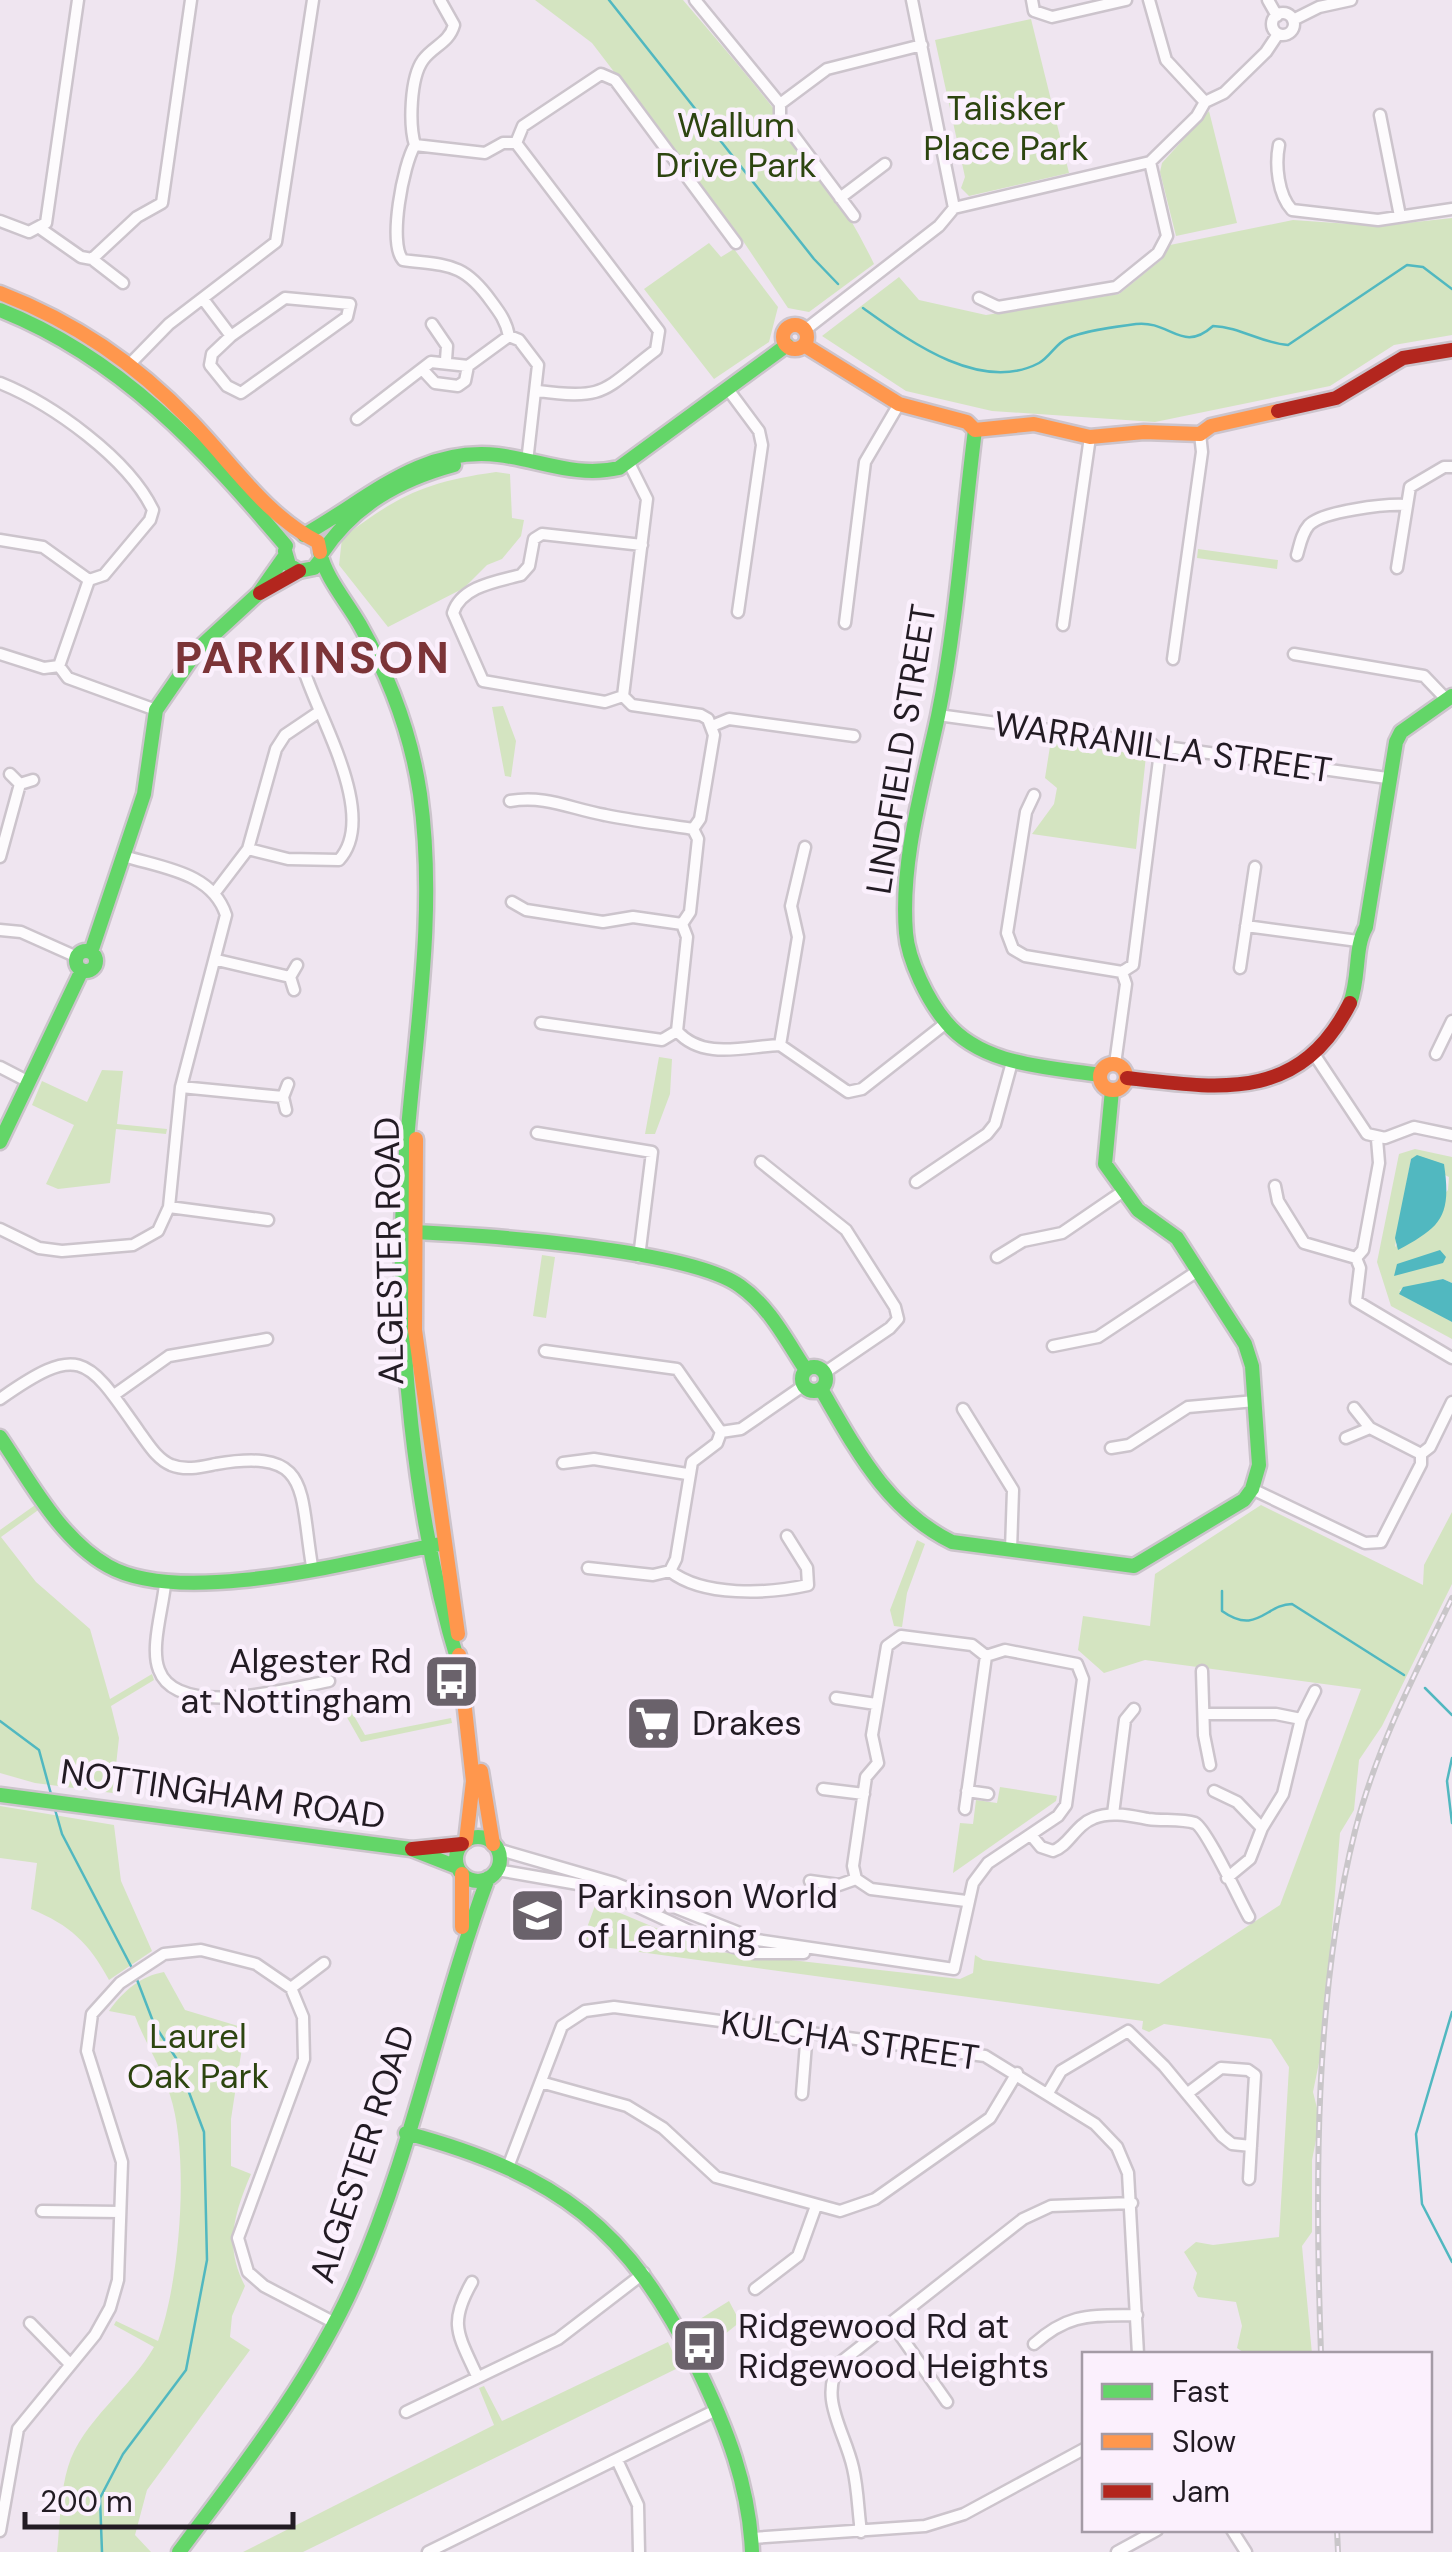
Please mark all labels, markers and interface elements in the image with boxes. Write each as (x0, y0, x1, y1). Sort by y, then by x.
park label: Talisker Place Park (923, 85, 1089, 171)
park label: Wallum Drive Park (655, 102, 817, 188)
street label: LINDFIELD STREET (855, 601, 947, 897)
district label: PARKINSON (175, 628, 451, 687)
street label: WARRANILLA STREET (991, 701, 1335, 793)
street label: ALGESTER ROAD (364, 1116, 414, 1386)
place label: Algester Rd at Nottingham (180, 1638, 412, 1724)
bus stop icon: Algester Rd at Nottingham (421, 1651, 481, 1711)
supermarket icon: Drakes (623, 1693, 683, 1753)
place label: Drakes (692, 1700, 802, 1746)
street label: NOTTINGHAM ROAD (58, 1748, 388, 1840)
place label: Parkinson World of Learning (577, 1873, 838, 1959)
school or university icon: Parkinson World of Learning (508, 1886, 568, 1946)
street label: KULCHA STREET (718, 1999, 982, 2081)
park label: Laurel Oak Park (127, 2013, 269, 2099)
street label: ALGESTER ROAD (299, 2019, 425, 2289)
place label: Ridgewood Rd at Ridgewood Heights (738, 2303, 1049, 2389)
bus stop icon: Ridgewood Rd at Ridgewood Heights (669, 2316, 729, 2376)
legend (1082, 2352, 1432, 2532)
text: Fast (1172, 2372, 1230, 2411)
text: Slow (1172, 2422, 1236, 2461)
scale bar (25, 2467, 292, 2529)
text: Jam (1172, 2472, 1230, 2511)
text: 200 m (40, 2482, 133, 2521)

